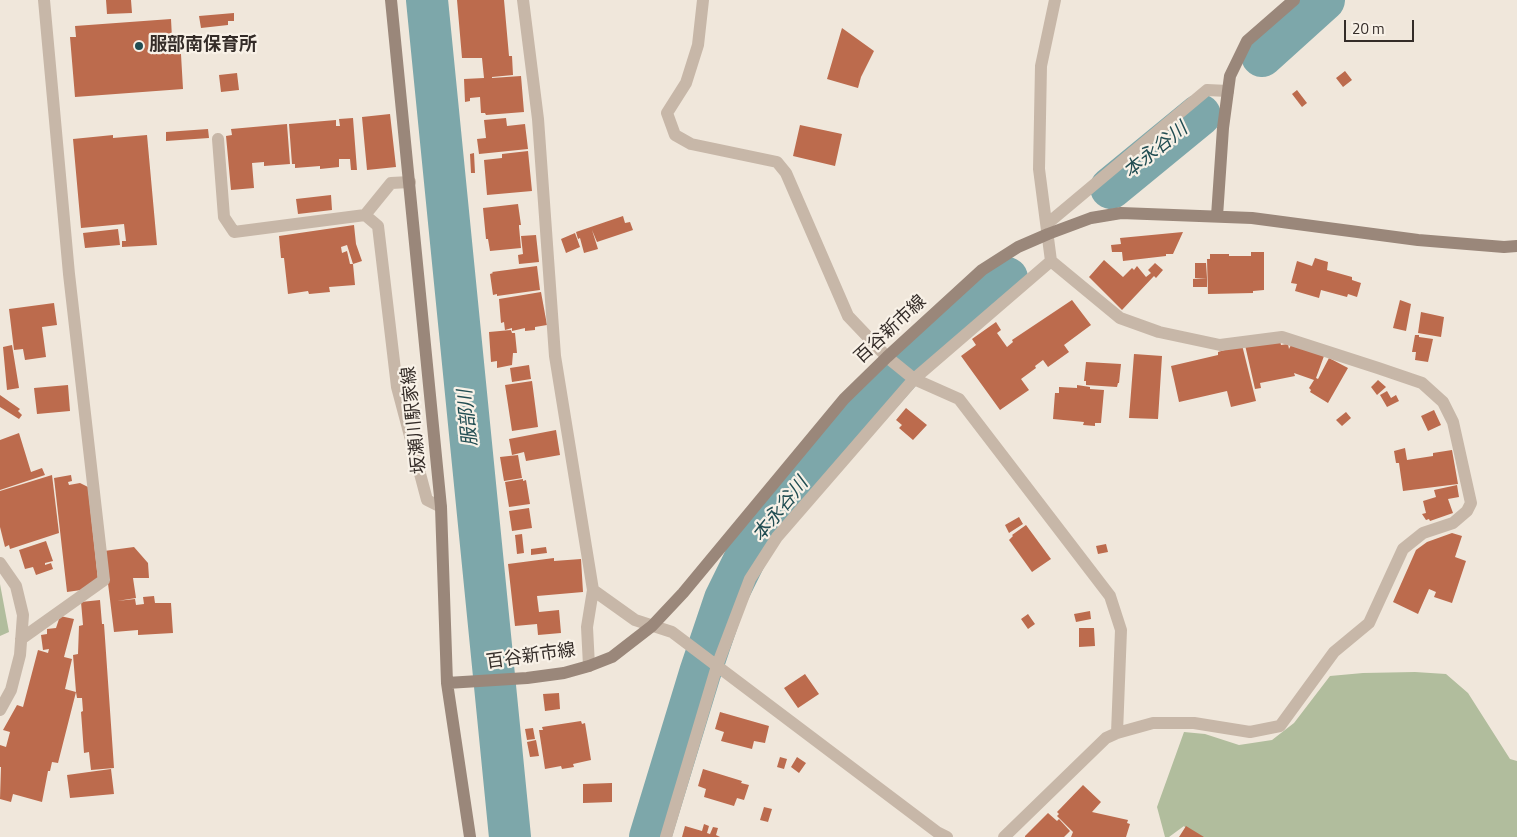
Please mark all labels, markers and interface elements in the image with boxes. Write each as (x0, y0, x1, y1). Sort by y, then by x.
scale bar (1347, 10, 1417, 42)
text: 20 m (1352, 17, 1385, 40)
place label: 服部南保育所 (149, 35, 257, 57)
marker: 服部南保育所 (133, 40, 145, 52)
water label: 本永谷川 (1119, 118, 1193, 184)
street label: 百谷新市線 (851, 291, 931, 369)
street label: 坂瀬川駅家線 (399, 365, 431, 475)
water label: 服部川 (455, 388, 483, 448)
water label: 本永谷川 (748, 473, 814, 547)
street label: 百谷新市線 (485, 640, 577, 674)

